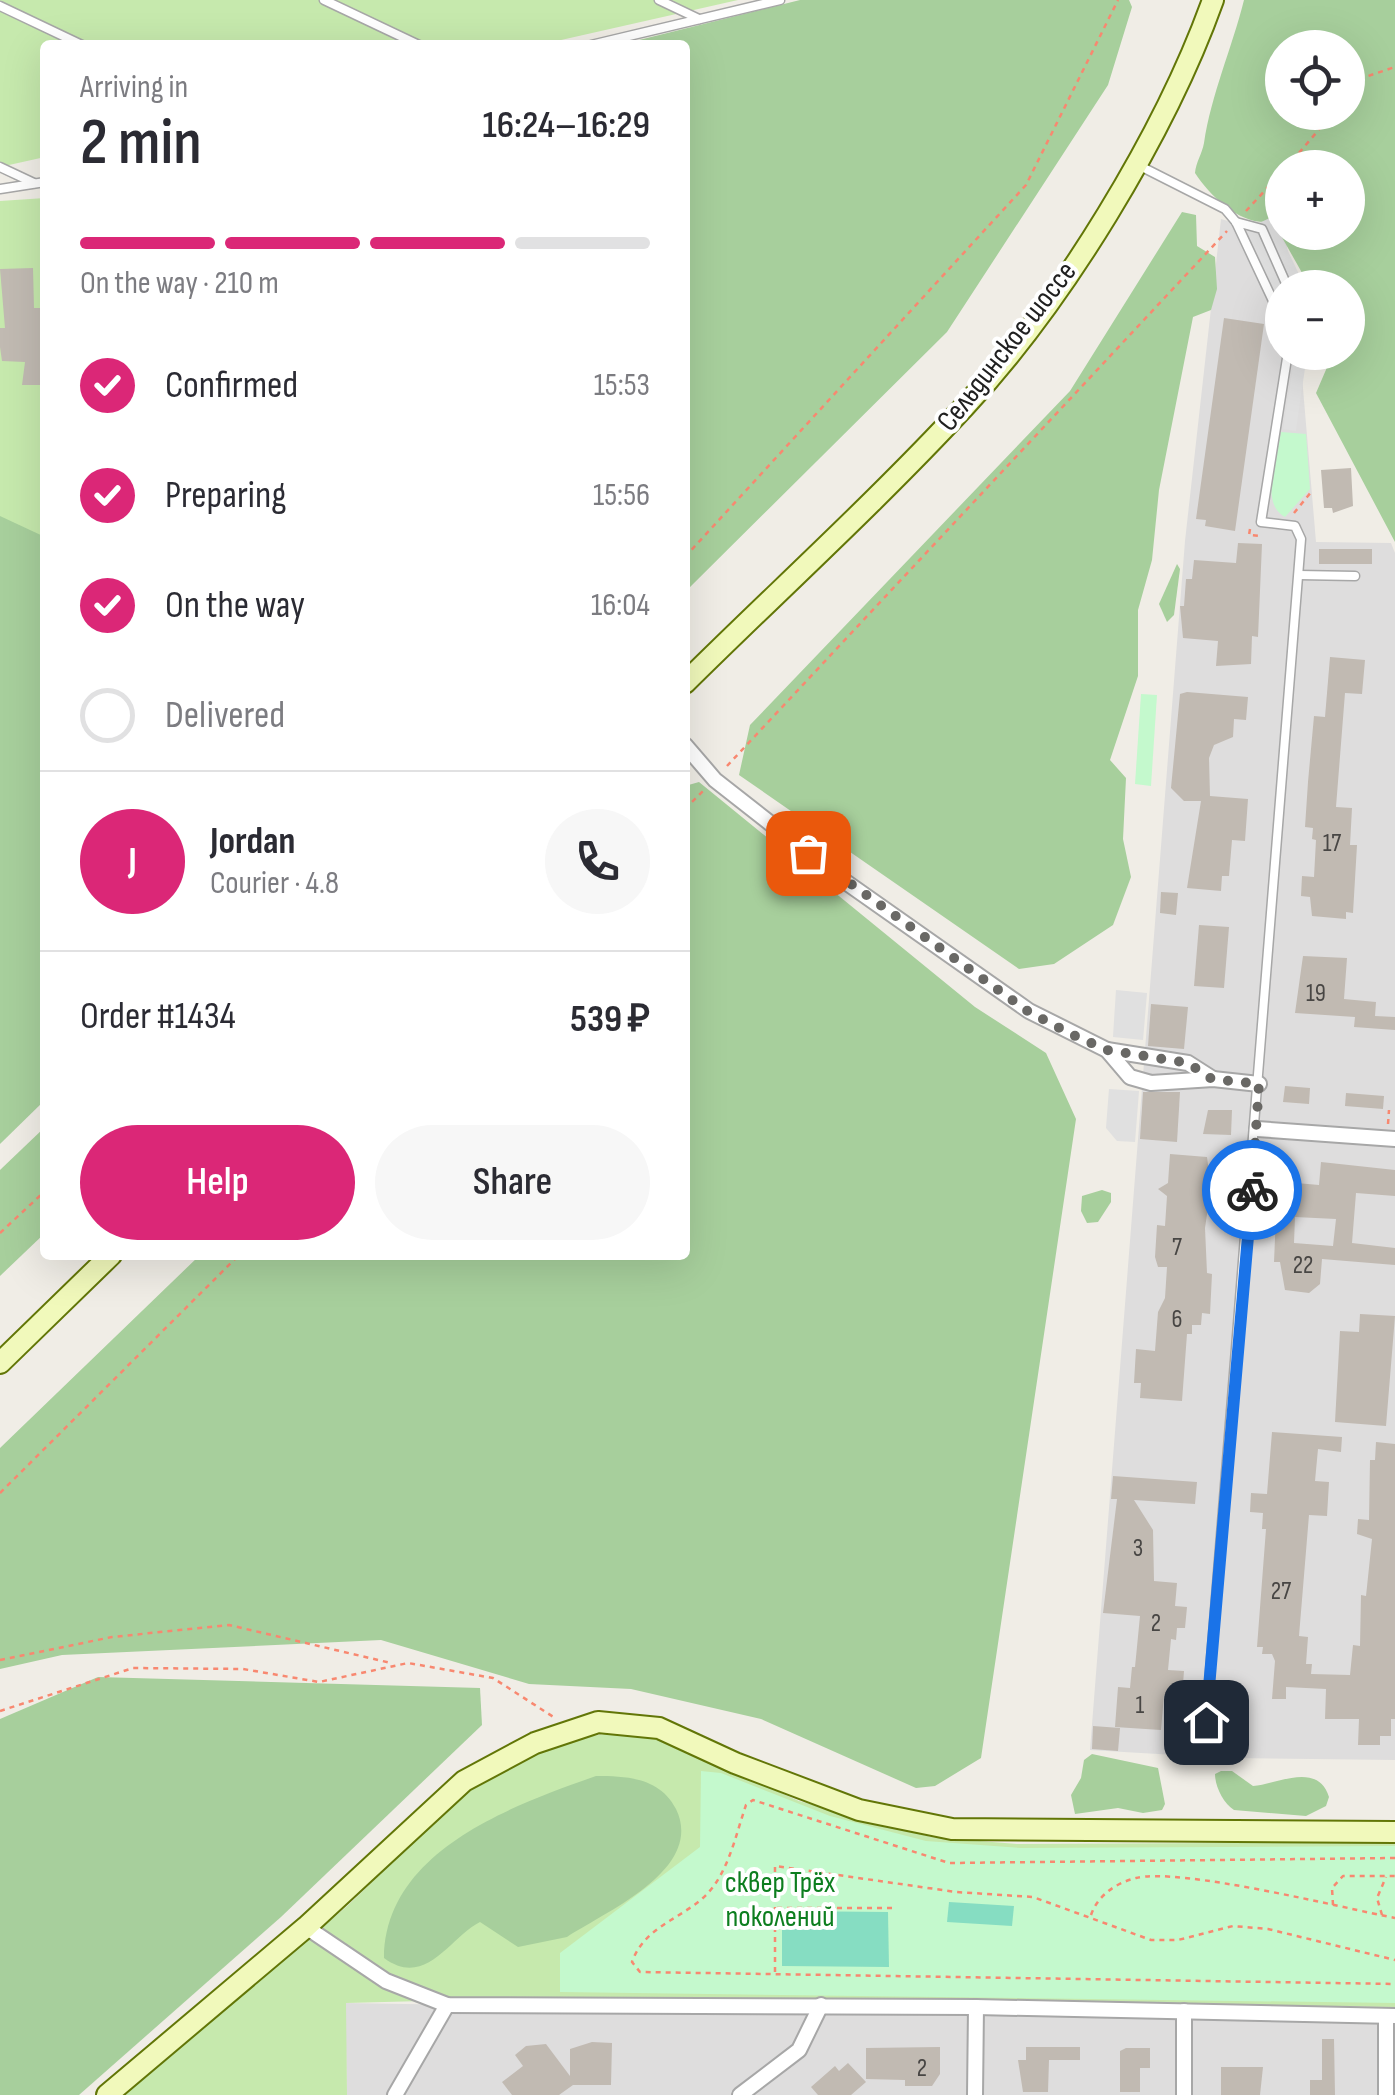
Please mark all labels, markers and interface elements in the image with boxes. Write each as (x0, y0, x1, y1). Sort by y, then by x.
map controls (1265, 30, 1365, 370)
button: locate (1265, 30, 1365, 130)
text: Arriving in (80, 68, 188, 107)
text: 16:24–16:29 (483, 103, 650, 148)
text: 2 min (80, 105, 202, 183)
button: + (1265, 150, 1365, 250)
street label: Сельдинское шоссе (929, 255, 1084, 439)
text: On the way · 210 m (80, 264, 279, 303)
button: − (1265, 270, 1365, 370)
icon: check (80, 358, 135, 413)
text: Confirmed (165, 363, 298, 408)
text: 15:53 (594, 366, 650, 405)
icon: check (80, 468, 135, 523)
text: Preparing (165, 473, 286, 518)
text: 15:56 (593, 476, 650, 515)
icon: check (80, 578, 135, 633)
text: On the way (165, 583, 305, 628)
text: 16:04 (591, 586, 650, 625)
text: Delivered (165, 693, 285, 738)
button: phone (545, 809, 650, 914)
pin (766, 811, 851, 896)
text: Jordan (210, 819, 295, 864)
icon: bag (781, 826, 836, 881)
house number: 17 (1323, 828, 1341, 859)
text: J (128, 839, 137, 884)
text: Courier · 4.8 (210, 864, 339, 903)
house number: 19 (1306, 978, 1326, 1009)
text: Order #1434 (80, 994, 236, 1039)
text: 539 ₽ (570, 997, 650, 1042)
button: Help (80, 1125, 355, 1240)
button: Share (375, 1125, 650, 1240)
courier (1202, 1140, 1302, 1240)
icon: bike (1225, 1163, 1280, 1218)
house number: 7 (1172, 1232, 1182, 1263)
house number: 22 (1293, 1250, 1313, 1281)
house number: 6 (1172, 1304, 1182, 1335)
house number: 3 (1133, 1533, 1143, 1564)
house number: 27 (1271, 1576, 1291, 1607)
house number: 2 (1151, 1608, 1161, 1639)
pin (1164, 1680, 1249, 1765)
house number: 1 (1136, 1690, 1145, 1721)
icon: home (1179, 1695, 1234, 1750)
park label: сквер Трёх поколений (725, 1865, 835, 1935)
house number: 2 (917, 2053, 927, 2084)

